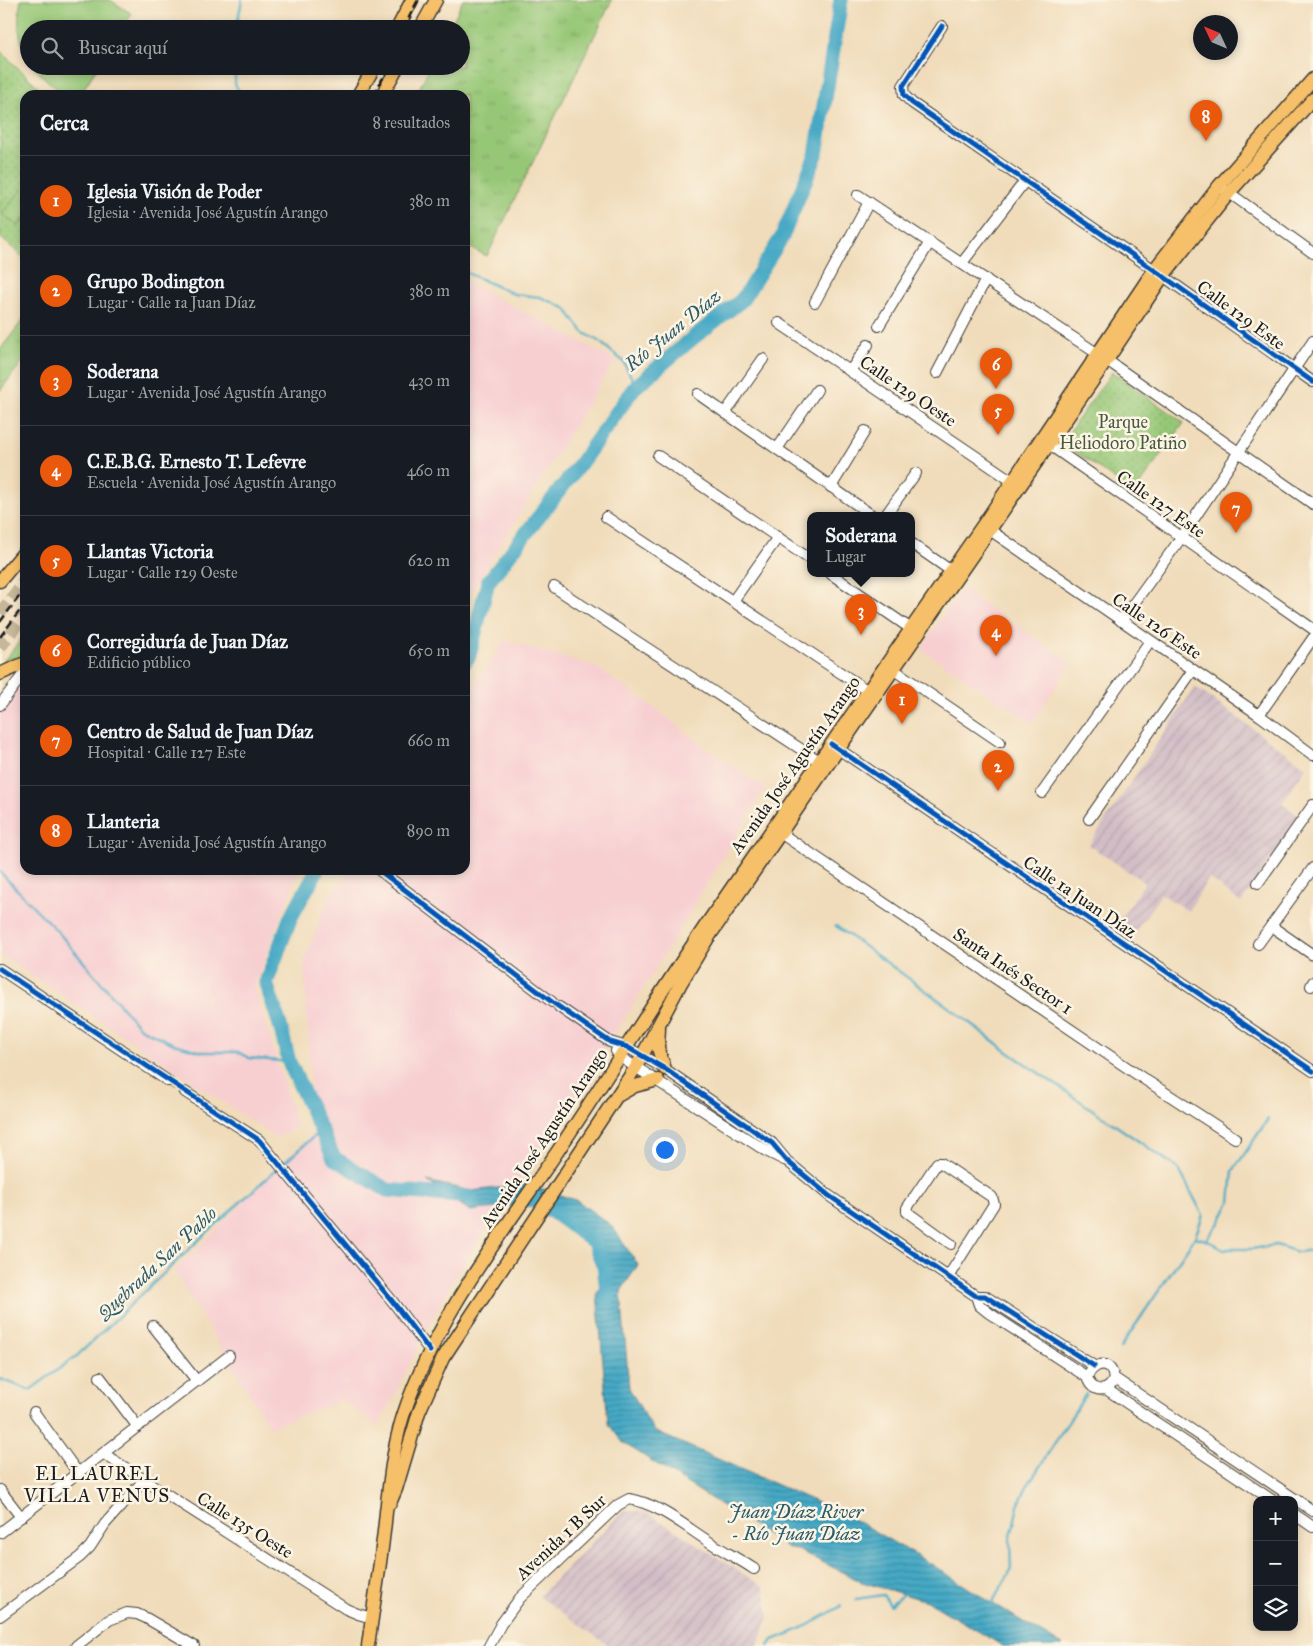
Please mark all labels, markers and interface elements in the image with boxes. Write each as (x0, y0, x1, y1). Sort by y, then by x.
north arrow (1193, 15, 1238, 60)
search box (20, 20, 470, 75)
icon: search (38, 34, 66, 62)
text: Buscar aquí (78, 36, 167, 59)
pin: 8 (1190, 100, 1222, 141)
text: Cerca (40, 110, 89, 136)
text: 8 resultados (372, 113, 450, 132)
text: Iglesia Visión de Poder (87, 180, 262, 203)
text: 1 (53, 191, 59, 210)
text: 380 m (409, 191, 450, 210)
text: Iglesia · Avenida José Agustín Arango (87, 203, 328, 222)
text: Grupo Bodington (87, 270, 224, 293)
street label: Calle 129 Este (1193, 276, 1289, 354)
text: 2 (52, 281, 60, 300)
text: 380 m (409, 281, 450, 300)
water label: Río Juan Díaz (619, 284, 726, 376)
text: Lugar · Calle 1a Juan Díaz (87, 293, 256, 312)
pin: 6 (980, 348, 1012, 389)
street label: Calle 129 Oeste (855, 351, 961, 431)
text: Soderana (87, 360, 159, 383)
text: 3 (53, 371, 59, 390)
text: 430 m (408, 371, 450, 390)
text: Lugar · Avenida José Agustín Arango (87, 383, 326, 402)
pin: 5 (982, 394, 1014, 435)
park label: Parque Heliodoro Patiño (1059, 411, 1187, 454)
text: C.E.B.G. Ernesto T. Lefevre (87, 450, 306, 473)
text: 4 (52, 461, 60, 480)
text: 460 m (407, 461, 450, 480)
street label: Calle 127 Este (1112, 465, 1210, 543)
text: Escuela · Avenida José Agustín Arango (87, 473, 336, 492)
pin: 7 (1220, 492, 1252, 533)
popup (807, 512, 915, 577)
text: Soderana (825, 524, 897, 547)
text: Llantas Victoria (87, 540, 213, 563)
text: Lugar (825, 547, 866, 566)
text: 5 (52, 551, 60, 570)
text: 620 m (408, 551, 450, 570)
text: Lugar · Calle 129 Oeste (87, 563, 238, 582)
street label: Calle 126 Este (1108, 588, 1206, 664)
pin: 3 (845, 594, 877, 635)
pin: 4 (980, 615, 1012, 656)
text: Corregiduría de Juan Díaz (87, 630, 288, 653)
text: 6 (52, 641, 60, 660)
text: 650 m (408, 641, 450, 660)
text: Edificio público (87, 653, 191, 672)
street label: Avenida José Agustín Arango (725, 672, 866, 860)
pin: 1 (886, 683, 918, 724)
text: Centro de Salud de Juan Díaz (87, 720, 313, 743)
text: 7 (52, 731, 60, 750)
text: 660 m (407, 731, 450, 750)
text: Hospital · Calle 127 Este (87, 743, 246, 762)
pin: 2 (982, 750, 1014, 791)
text: Llanteria (87, 810, 160, 833)
text: 8 (52, 821, 60, 840)
text: 890 m (407, 821, 450, 840)
text: Lugar · Avenida José Agustín Arango (87, 833, 326, 852)
street label: Calle 1a Juan Díaz (1018, 851, 1141, 944)
street label: Santa Inés Sector 1 (949, 923, 1077, 1019)
street label: Avenida José Agustín Arango (475, 1044, 613, 1233)
your location (652, 1137, 678, 1163)
water label: Quebrada San Pablo (92, 1202, 222, 1325)
district label: EL LAUREL VILLA VENUS (23, 1462, 170, 1507)
street label: Calle 135 Oeste (193, 1487, 297, 1563)
street label: Avenida 1 B Sur (510, 1489, 611, 1585)
map controls (1253, 1496, 1298, 1631)
button: + (1253, 1496, 1298, 1541)
water label: Juan Díaz River - Río Juan Díaz (728, 1500, 864, 1545)
button: − (1253, 1541, 1298, 1586)
button: layers (1253, 1586, 1298, 1631)

